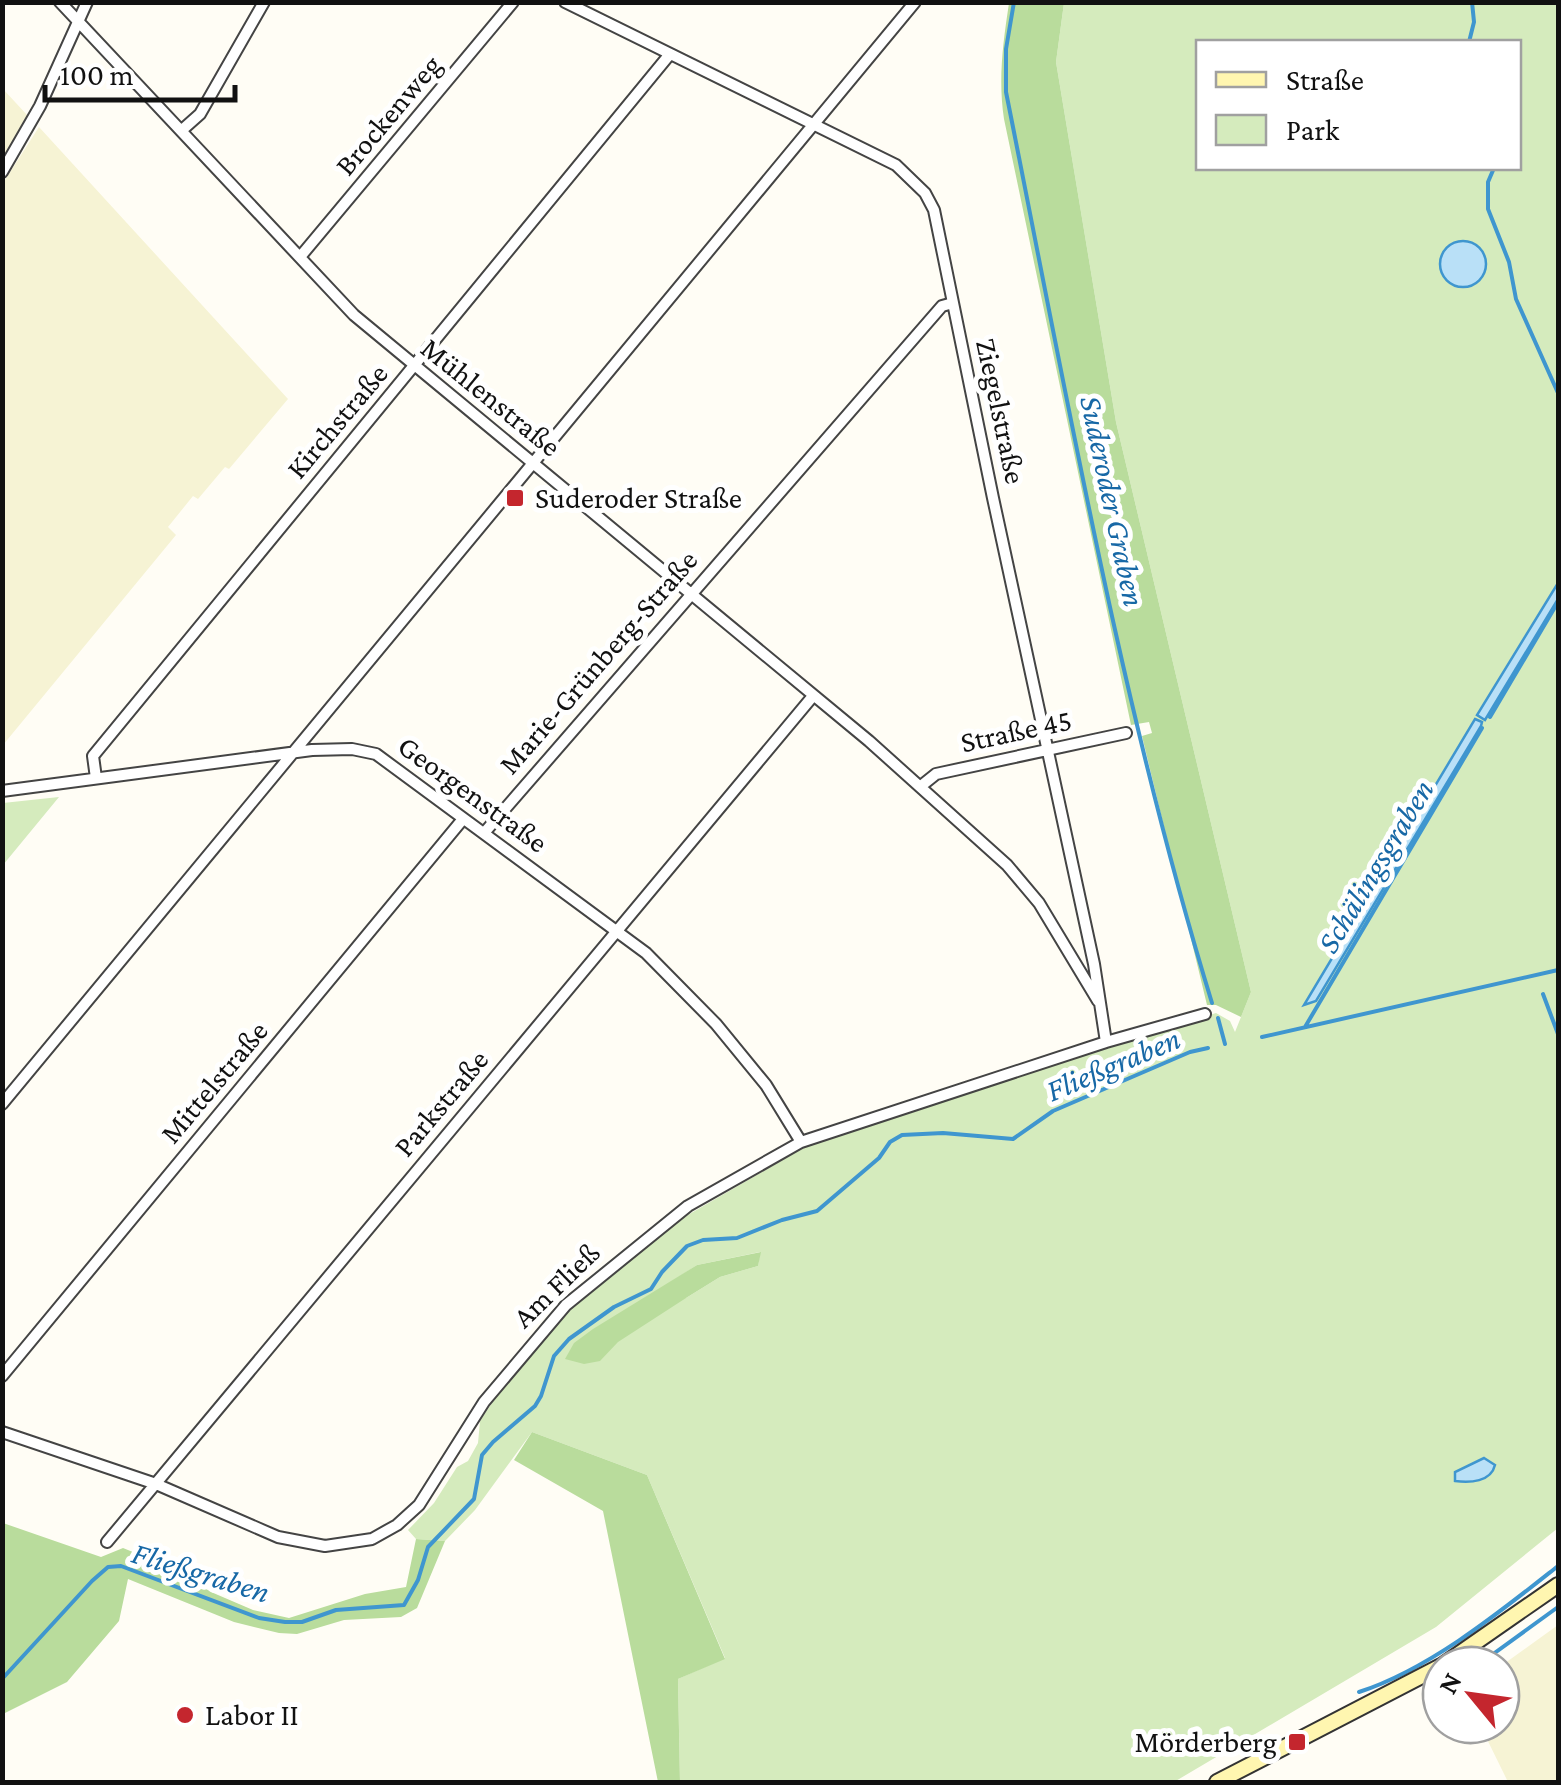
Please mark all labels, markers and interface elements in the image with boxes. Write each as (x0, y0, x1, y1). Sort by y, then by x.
scale bar (45, 40, 235, 102)
legend (1196, 40, 1521, 170)
street label: Brockenweg (328, 48, 448, 182)
text: 100 m (60, 58, 134, 91)
text: Straße (1286, 63, 1364, 96)
text: Park (1286, 113, 1340, 146)
street label: Mühlenstraße (415, 330, 568, 463)
street label: Ziegelstraße (969, 335, 1033, 487)
street label: Kirchstraße (279, 357, 394, 485)
water label: Suderoder Graben (1073, 392, 1153, 610)
place label: Suderoder Straße (535, 481, 742, 514)
marker: Suderoder Straße (504, 487, 526, 509)
street label: Marie-Grünberg-Straße (492, 543, 704, 781)
street label: Straße 45 (957, 703, 1074, 758)
street label: Georgenstraße (392, 728, 554, 860)
water label: Schälingsgraben (1309, 773, 1441, 959)
street label: Mittelstraße (153, 1014, 274, 1149)
water label: Fließgraben (1041, 1020, 1185, 1108)
street label: Parkstraße (387, 1043, 495, 1163)
street label: Am Fließ (506, 1235, 606, 1334)
water label: Fließgraben (128, 1534, 274, 1610)
north arrow (1421, 1645, 1521, 1745)
text: N (1431, 1667, 1468, 1699)
place label: Labor II (205, 1698, 299, 1731)
marker: Labor II (174, 1704, 196, 1726)
place label: Mörderberg (1134, 1725, 1277, 1759)
marker: Mörderberg (1286, 1731, 1308, 1753)

